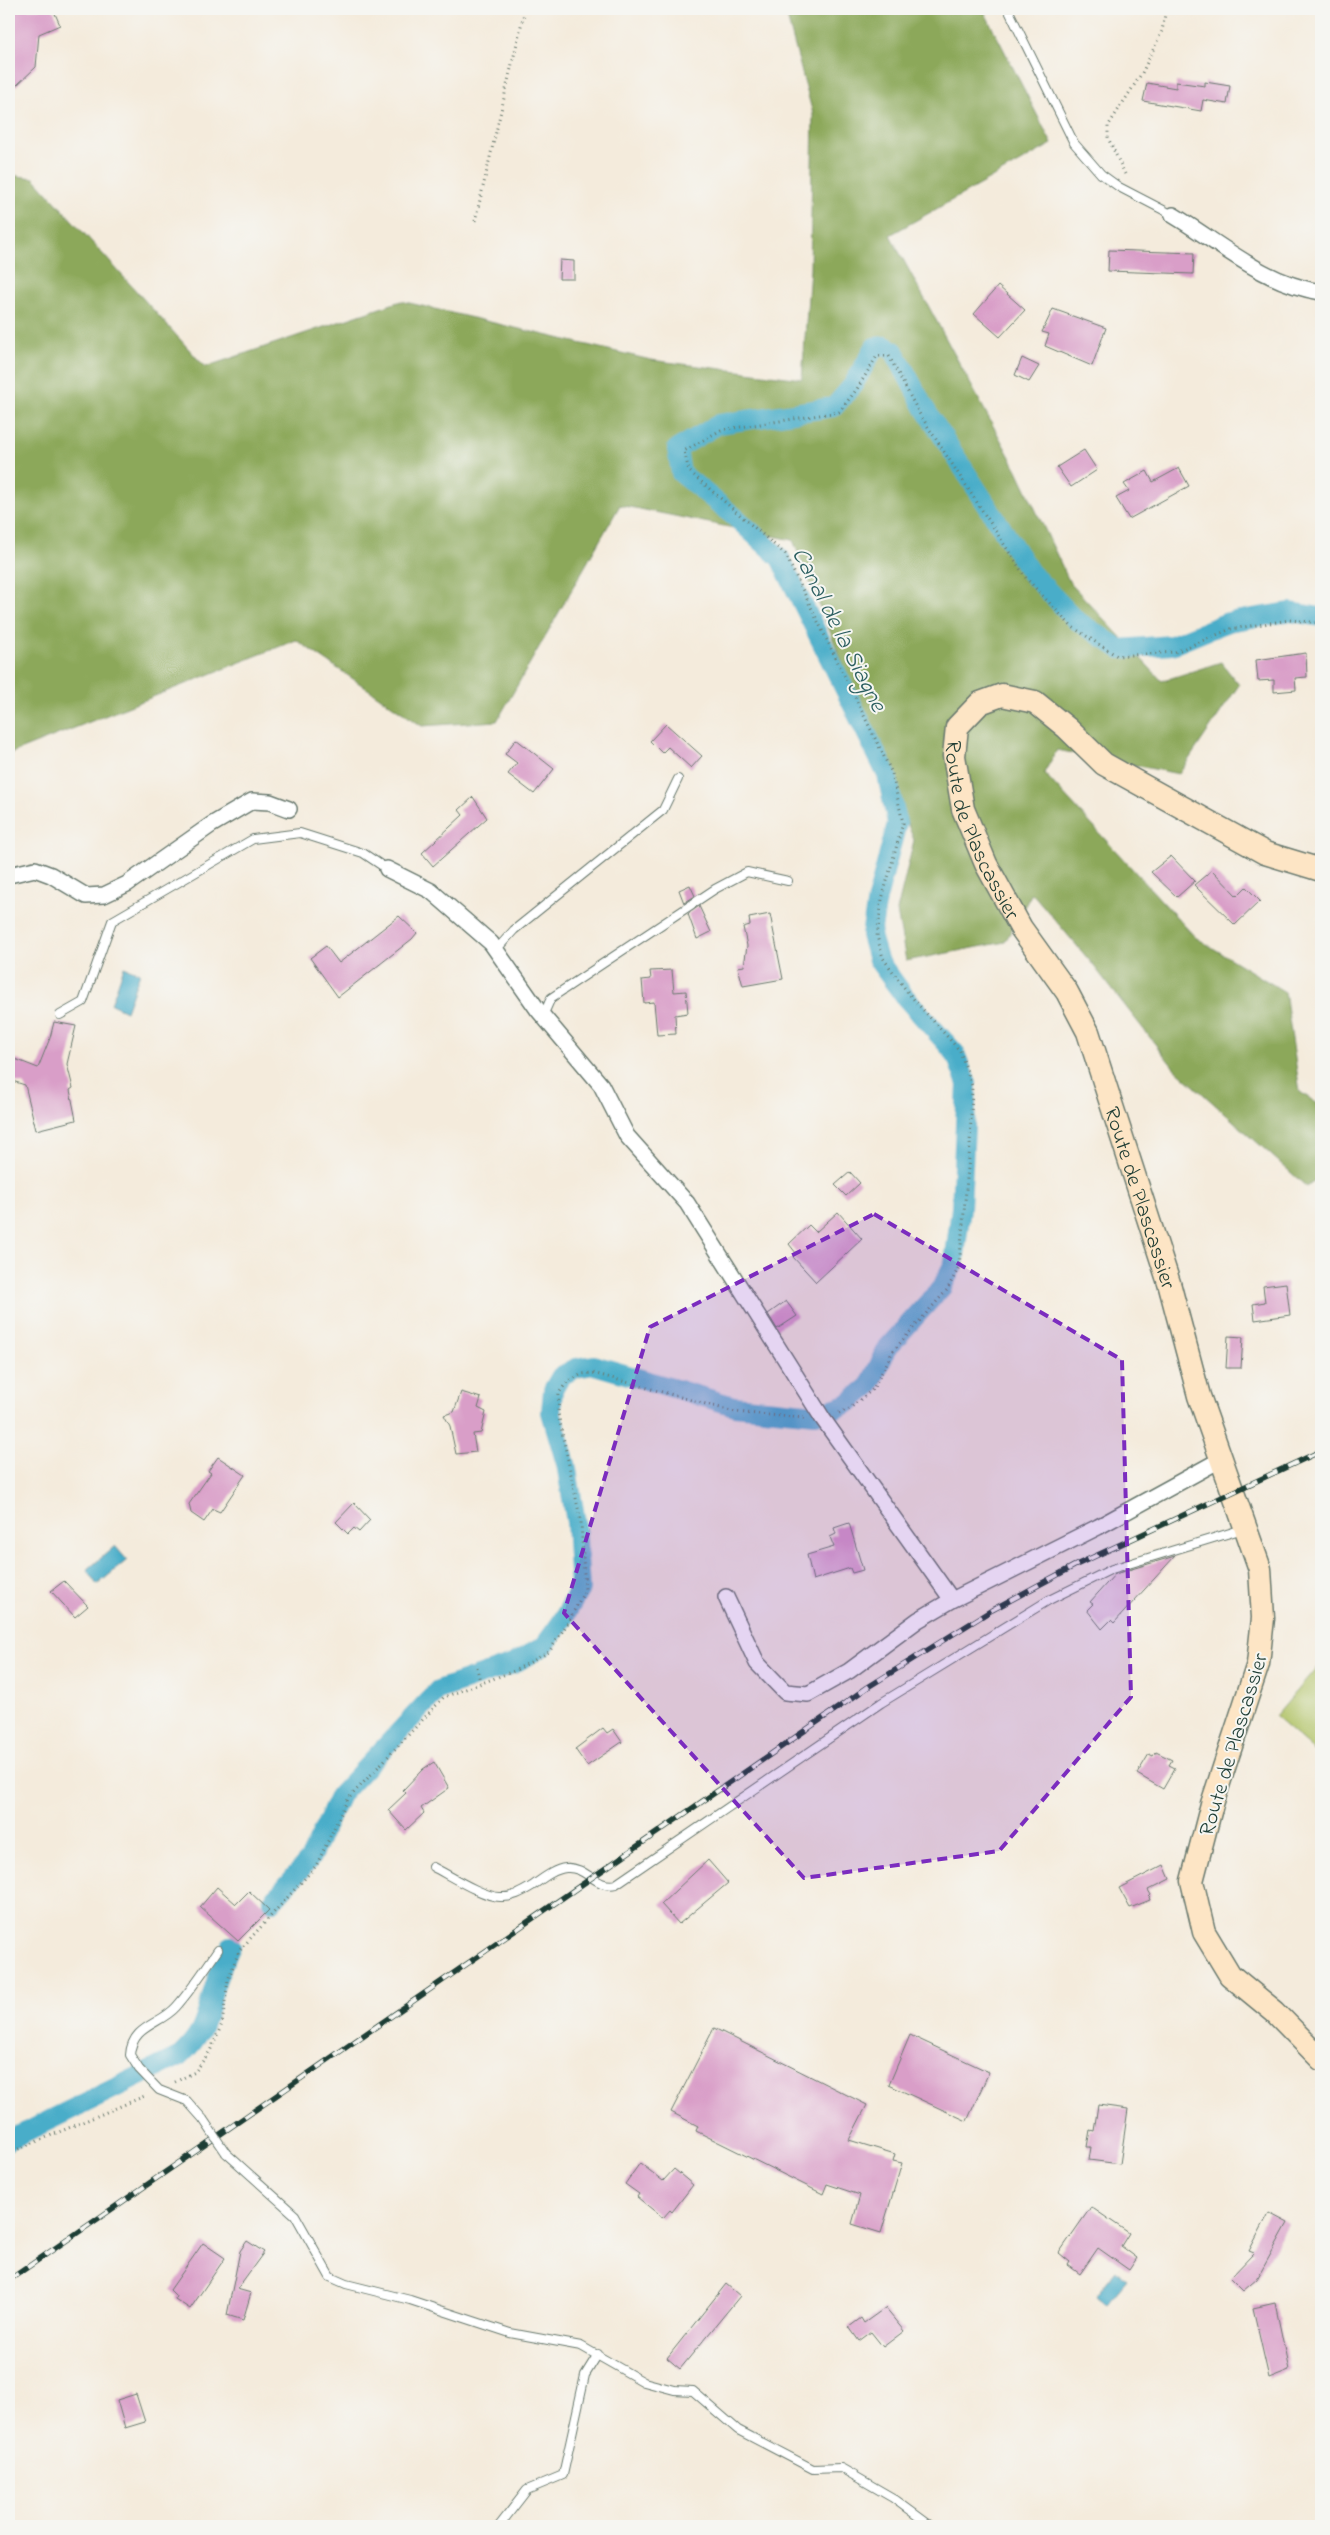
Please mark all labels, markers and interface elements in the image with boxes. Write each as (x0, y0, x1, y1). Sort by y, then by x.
water label: Canal de la Siagne (781, 542, 895, 719)
street label: Route de Plascassier (935, 738, 1027, 926)
street label: Route de Plascassier (1094, 1103, 1183, 1293)
street label: Route de Plascassier (1192, 1649, 1278, 1840)

